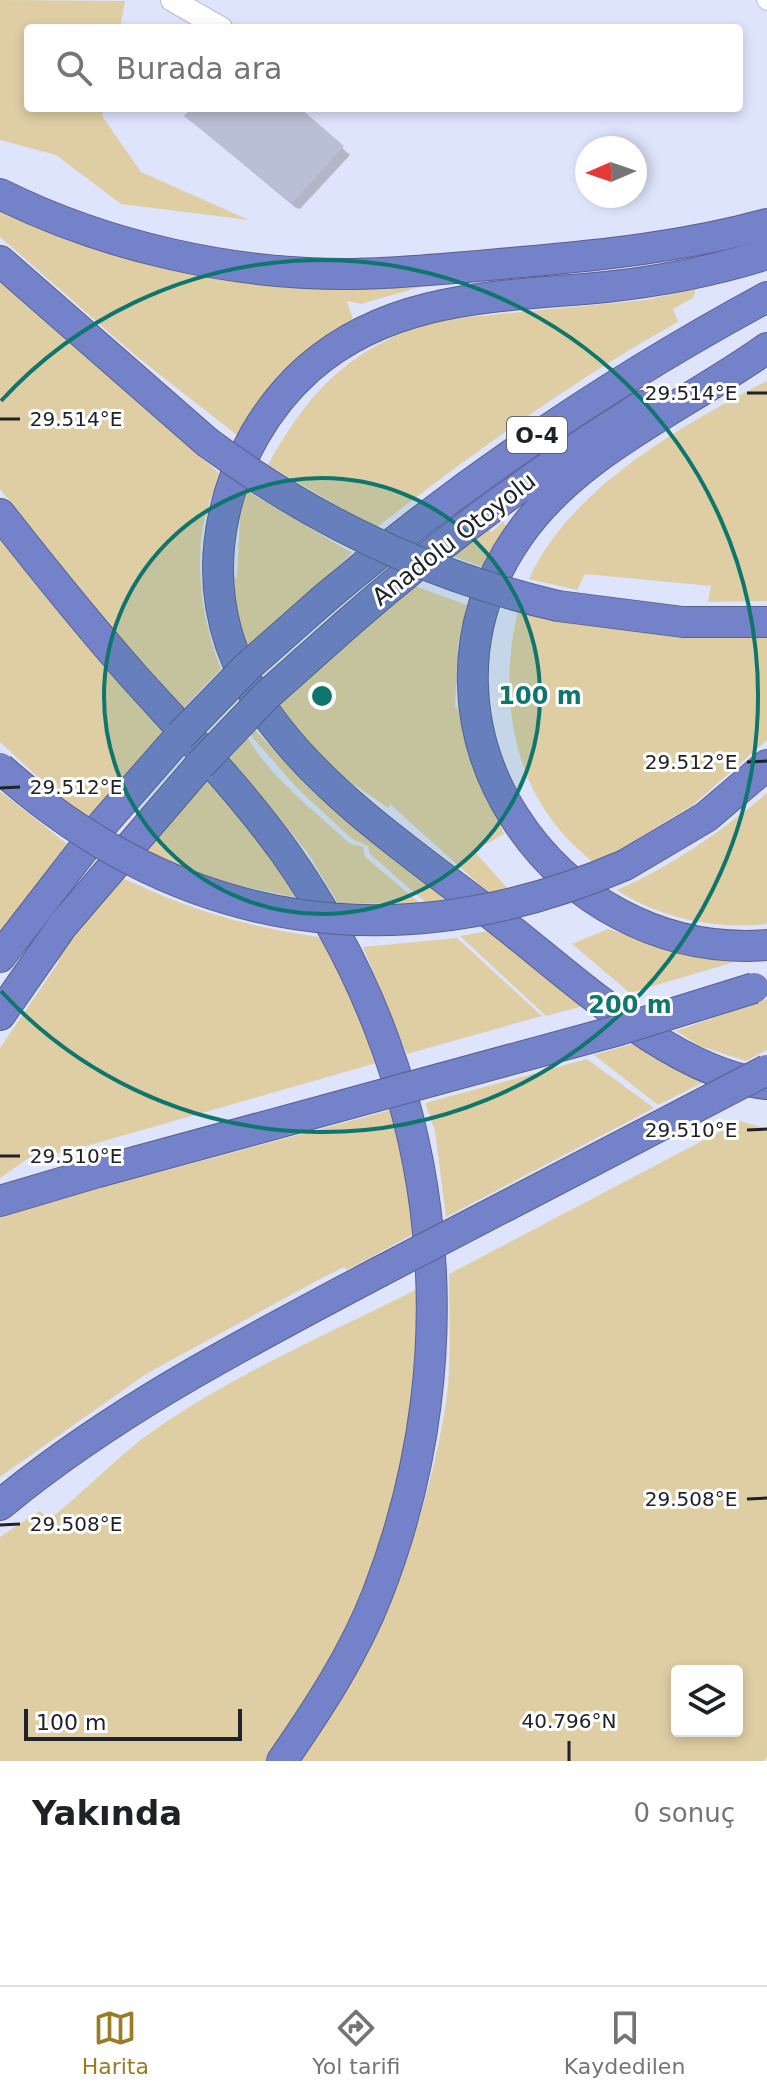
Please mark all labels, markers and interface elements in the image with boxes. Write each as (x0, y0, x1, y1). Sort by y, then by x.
search box (24, 24, 743, 112)
icon: search (52, 46, 96, 90)
text: Burada ara (116, 51, 282, 86)
north arrow (575, 136, 647, 208)
text: 29.514°E (645, 381, 737, 405)
text: 29.514°E (30, 407, 122, 431)
road number: O-4 (507, 417, 567, 453)
street label: Anadolu Otoyolu (367, 467, 541, 611)
centre of rings (308, 682, 336, 710)
text: 100 m (498, 682, 582, 710)
text: 29.512°E (645, 750, 737, 774)
text: 29.512°E (30, 775, 122, 799)
text: 200 m (588, 991, 672, 1019)
text: 29.510°E (645, 1118, 737, 1142)
text: 29.510°E (30, 1144, 122, 1168)
text: 29.508°E (645, 1487, 737, 1511)
text: 29.508°E (30, 1512, 122, 1536)
map controls (671, 1665, 743, 1737)
button: layers (671, 1665, 743, 1737)
scale bar (24, 1705, 242, 1741)
text: 40.796°N (522, 1709, 616, 1733)
text: 100 m (36, 1710, 106, 1735)
text: Yakında (32, 1793, 182, 1833)
text: 0 sonuç (633, 1798, 735, 1828)
tab: Harita (82, 2006, 149, 2079)
tab: Yol tarifi (312, 2006, 400, 2079)
tab: Kaydedilen (564, 2006, 685, 2079)

